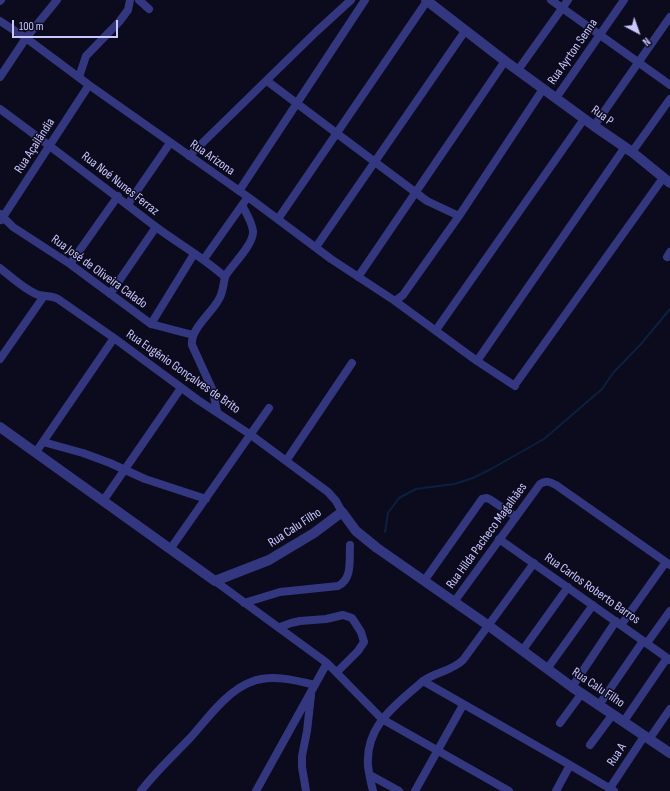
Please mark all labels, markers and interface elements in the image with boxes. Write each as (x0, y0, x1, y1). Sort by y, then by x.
scale bar (14, 12, 120, 38)
north arrow (618, 12, 658, 52)
street label: Rua Ayrton Senna (545, 16, 601, 88)
text: 100 m (19, 19, 44, 34)
text: N (640, 35, 653, 48)
street label: Rua P (588, 103, 616, 129)
street label: Rua Açailândia (11, 116, 59, 176)
street label: Rua Arizona (187, 137, 237, 179)
street label: Rua Noé Nunes Ferraz (78, 149, 162, 219)
street label: Rua José de Oliveira Calado (48, 232, 150, 312)
street label: Rua Eugênio Gonçalves de Brito (123, 327, 243, 417)
street label: Rua Hilda Pacheco Magalhães (443, 480, 531, 592)
street label: Rua Calu Filho (265, 505, 325, 551)
street label: Rua Carlos Roberto Barros (541, 550, 643, 628)
street label: Rua Calu Filho (569, 665, 627, 711)
street label: Rua A (604, 741, 630, 769)

